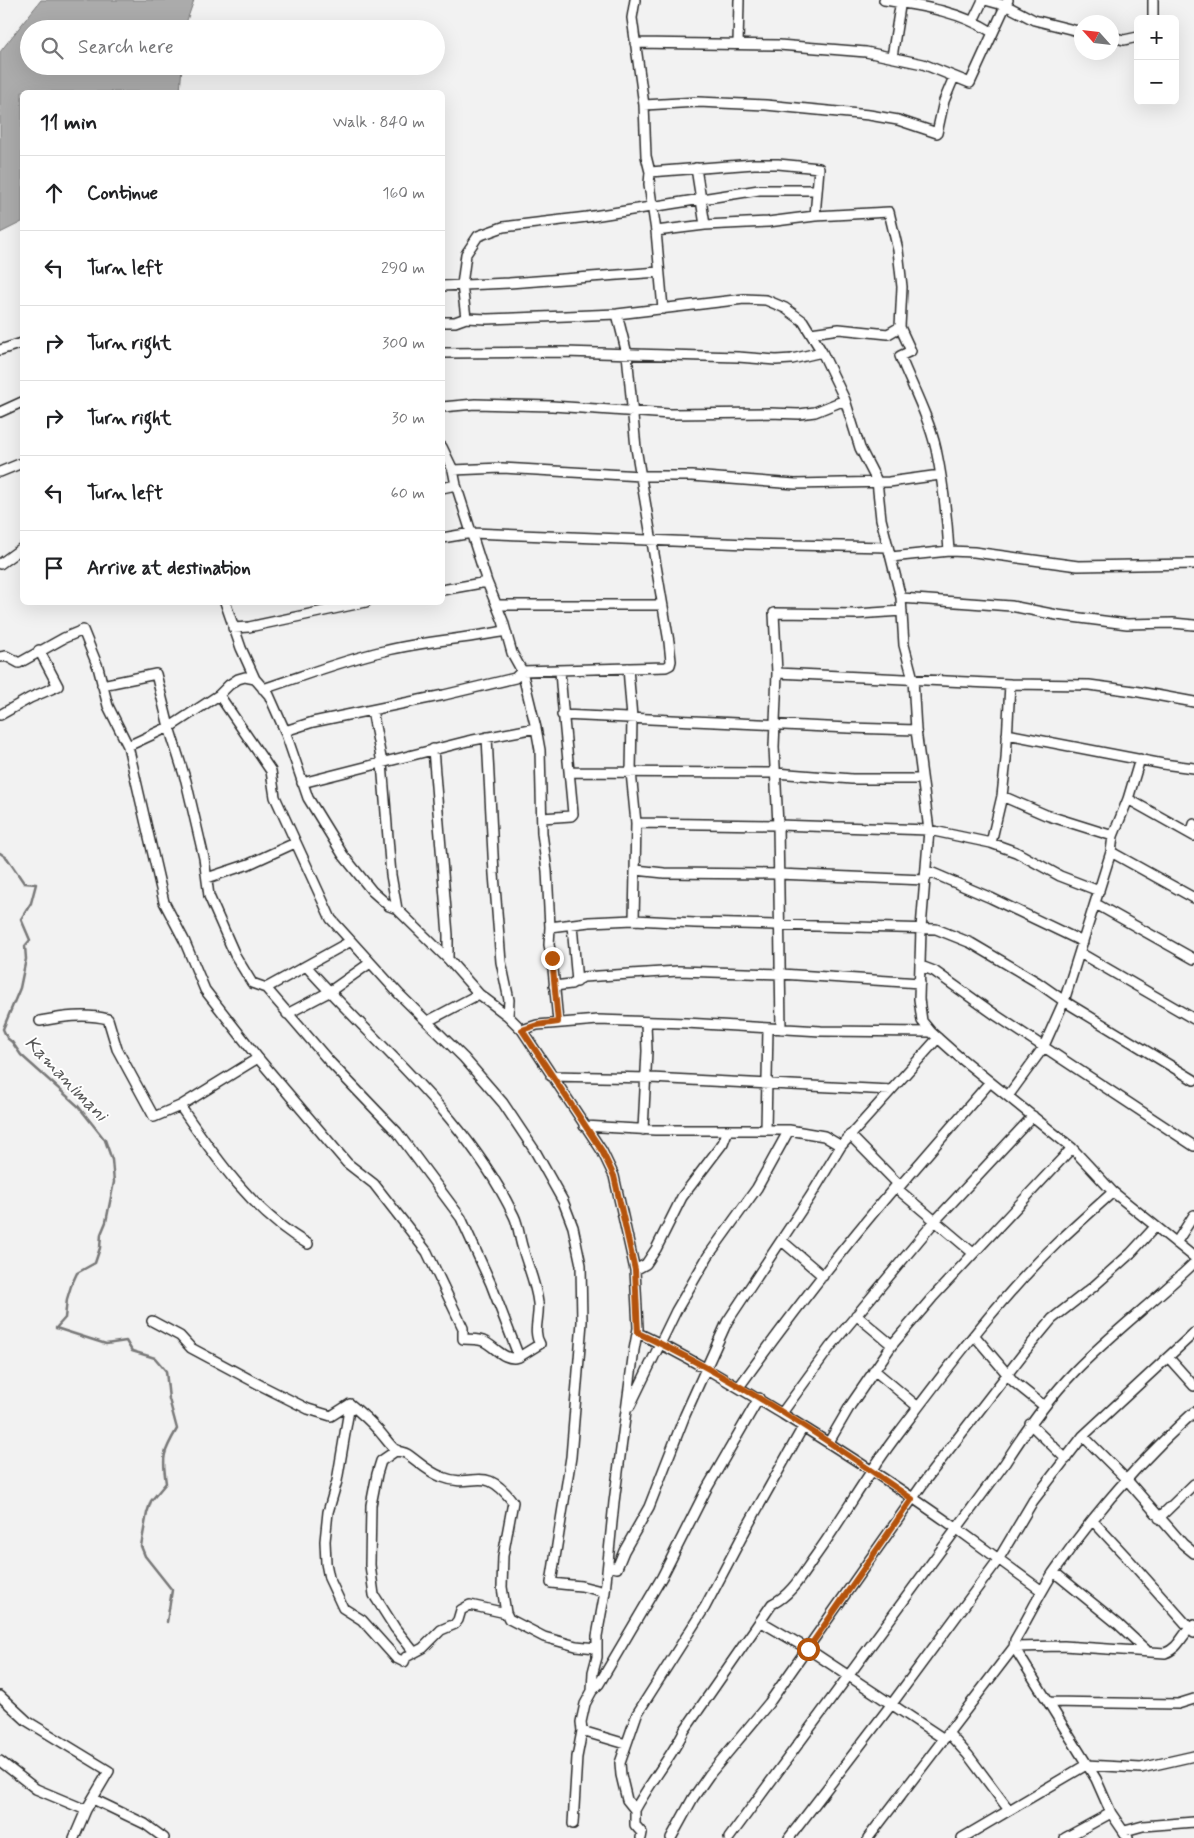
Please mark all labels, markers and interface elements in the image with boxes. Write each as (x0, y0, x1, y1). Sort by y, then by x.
north arrow (1074, 15, 1119, 60)
map controls (1134, 15, 1179, 105)
button: + (1134, 15, 1179, 60)
search box (20, 20, 445, 75)
icon: search (38, 34, 66, 62)
text: Search here (78, 35, 174, 60)
button: − (1134, 60, 1179, 105)
text: 11 min (40, 109, 97, 137)
text: Walk · 840 m (333, 112, 425, 133)
icon: ahead (40, 179, 68, 207)
text: Continue (87, 181, 158, 206)
text: 160 m (382, 183, 425, 204)
icon: left (40, 254, 68, 282)
text: Turn left (87, 256, 163, 281)
text: 290 m (381, 258, 425, 279)
icon: right (40, 329, 68, 357)
text: Turn right (87, 331, 171, 356)
text: 300 m (382, 333, 425, 354)
icon: right (40, 404, 68, 432)
text: Turn right (87, 406, 171, 431)
text: 30 m (392, 408, 425, 429)
icon: left (40, 479, 68, 507)
text: Turn left (87, 481, 163, 506)
text: 60 m (391, 483, 425, 504)
icon: arrive (40, 554, 68, 582)
text: Arrive at destination (87, 556, 251, 581)
route end (541, 947, 564, 970)
water label: Kamanimani (19, 1031, 114, 1128)
route start (797, 1638, 820, 1661)

